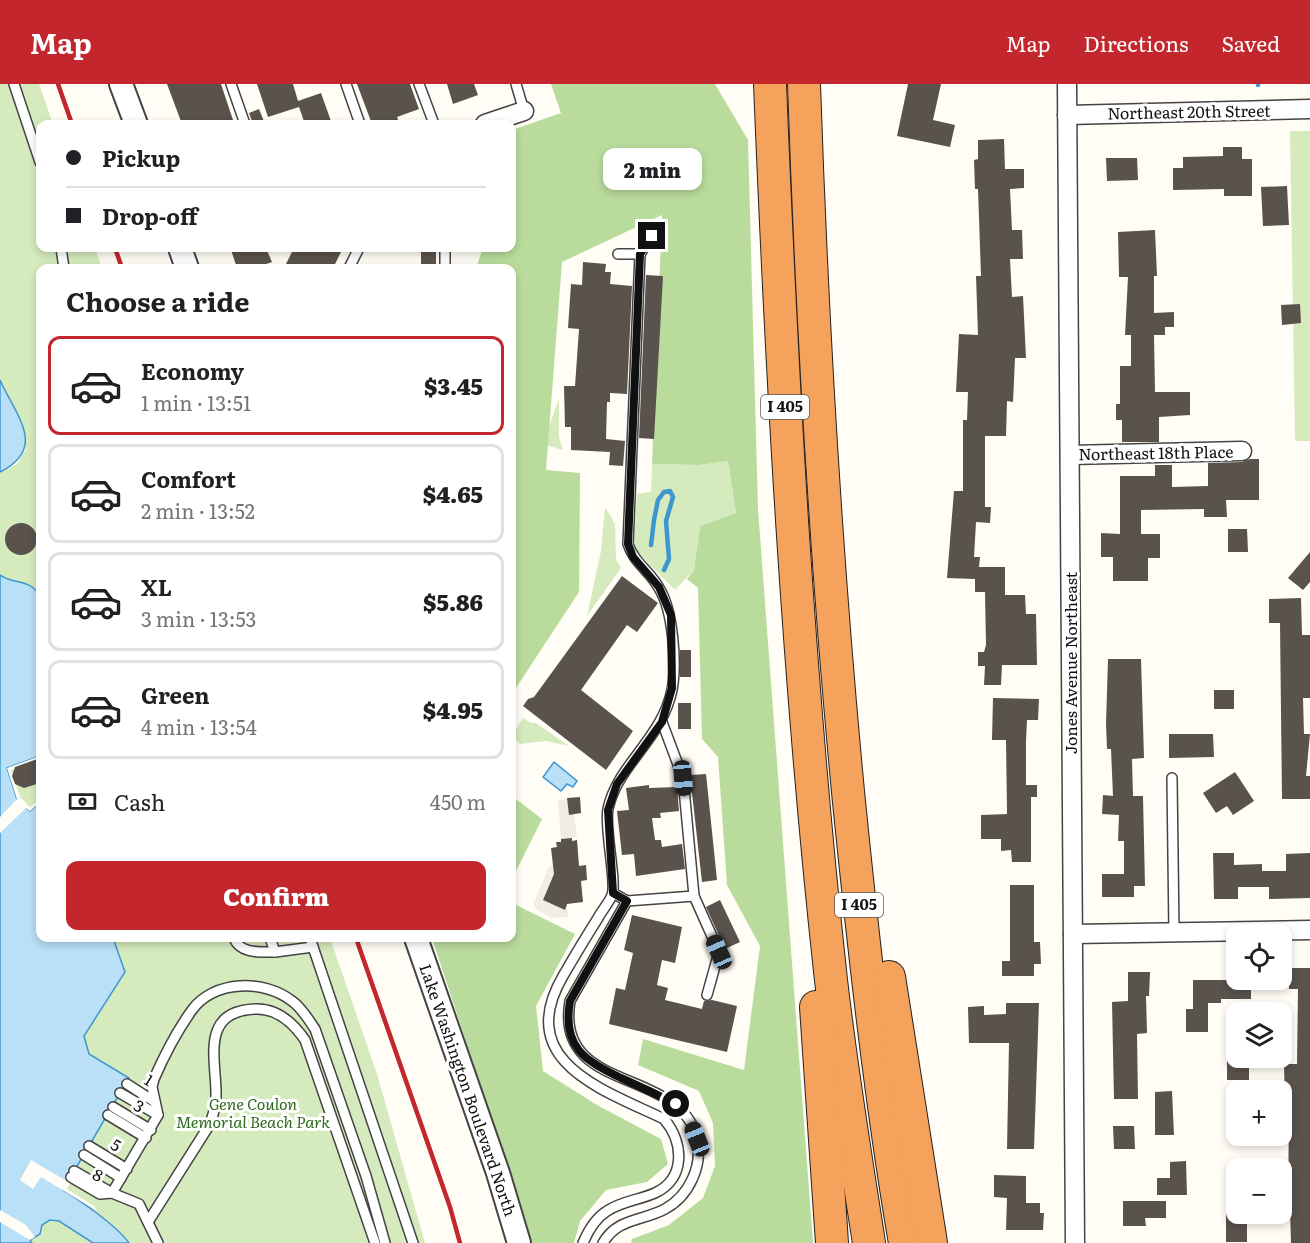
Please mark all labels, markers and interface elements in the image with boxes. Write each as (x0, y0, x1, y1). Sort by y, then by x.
text: Map (30, 21, 92, 63)
text: Map (1006, 27, 1051, 58)
text: Directions (1084, 27, 1189, 58)
text: Saved (1222, 27, 1280, 58)
street label: Northeast 20th Street (1107, 98, 1271, 124)
text: Pickup (102, 141, 180, 174)
callout: 2 min (602, 149, 702, 191)
text: 2 min (624, 154, 681, 184)
text: Drop-off (102, 199, 198, 232)
route end (638, 222, 665, 249)
text: Choose a ride (66, 280, 249, 320)
text: Economy (141, 354, 244, 387)
icon: car (69, 359, 123, 413)
text: $3.45 (424, 369, 483, 402)
text: 1 min · 13:51 (141, 387, 251, 417)
road number: I 405 (761, 395, 809, 419)
street label: Northeast 18th Place (1078, 439, 1234, 465)
text: Comfort (141, 462, 236, 495)
icon: car (69, 467, 123, 521)
text: $4.65 (423, 477, 483, 510)
text: 2 min · 13:52 (141, 495, 255, 525)
text: XL (141, 570, 172, 603)
street label: Jones Avenue Northeast (1058, 571, 1082, 754)
icon: car (69, 575, 123, 629)
text: $5.86 (423, 585, 483, 618)
text: 3 min · 13:53 (141, 603, 256, 633)
text: Green (141, 678, 210, 711)
icon: car (69, 683, 123, 737)
text: $4.95 (423, 693, 483, 726)
text: 4 min · 13:54 (141, 711, 257, 741)
car (672, 759, 694, 797)
icon: cash (66, 785, 99, 818)
text: Cash (114, 785, 165, 818)
text: 450 m (430, 786, 486, 816)
button: Confirm (66, 861, 486, 930)
road number: I 405 (835, 893, 883, 917)
map controls (1226, 924, 1292, 1224)
button: locate (1226, 924, 1292, 990)
car (703, 932, 735, 972)
street label: Lake Washington Boulevard North (414, 960, 524, 1219)
button: layers (1226, 1002, 1292, 1068)
street label: 1 (140, 1067, 159, 1091)
button: + (1226, 1080, 1292, 1146)
route start (662, 1090, 689, 1117)
park label: Gene Coulon Memorial Beach Park (176, 1091, 330, 1133)
street label: 3 (130, 1093, 149, 1118)
car (682, 1119, 712, 1159)
street label: 5 (107, 1132, 126, 1157)
button: − (1226, 1158, 1292, 1224)
street label: 8 (89, 1161, 108, 1187)

